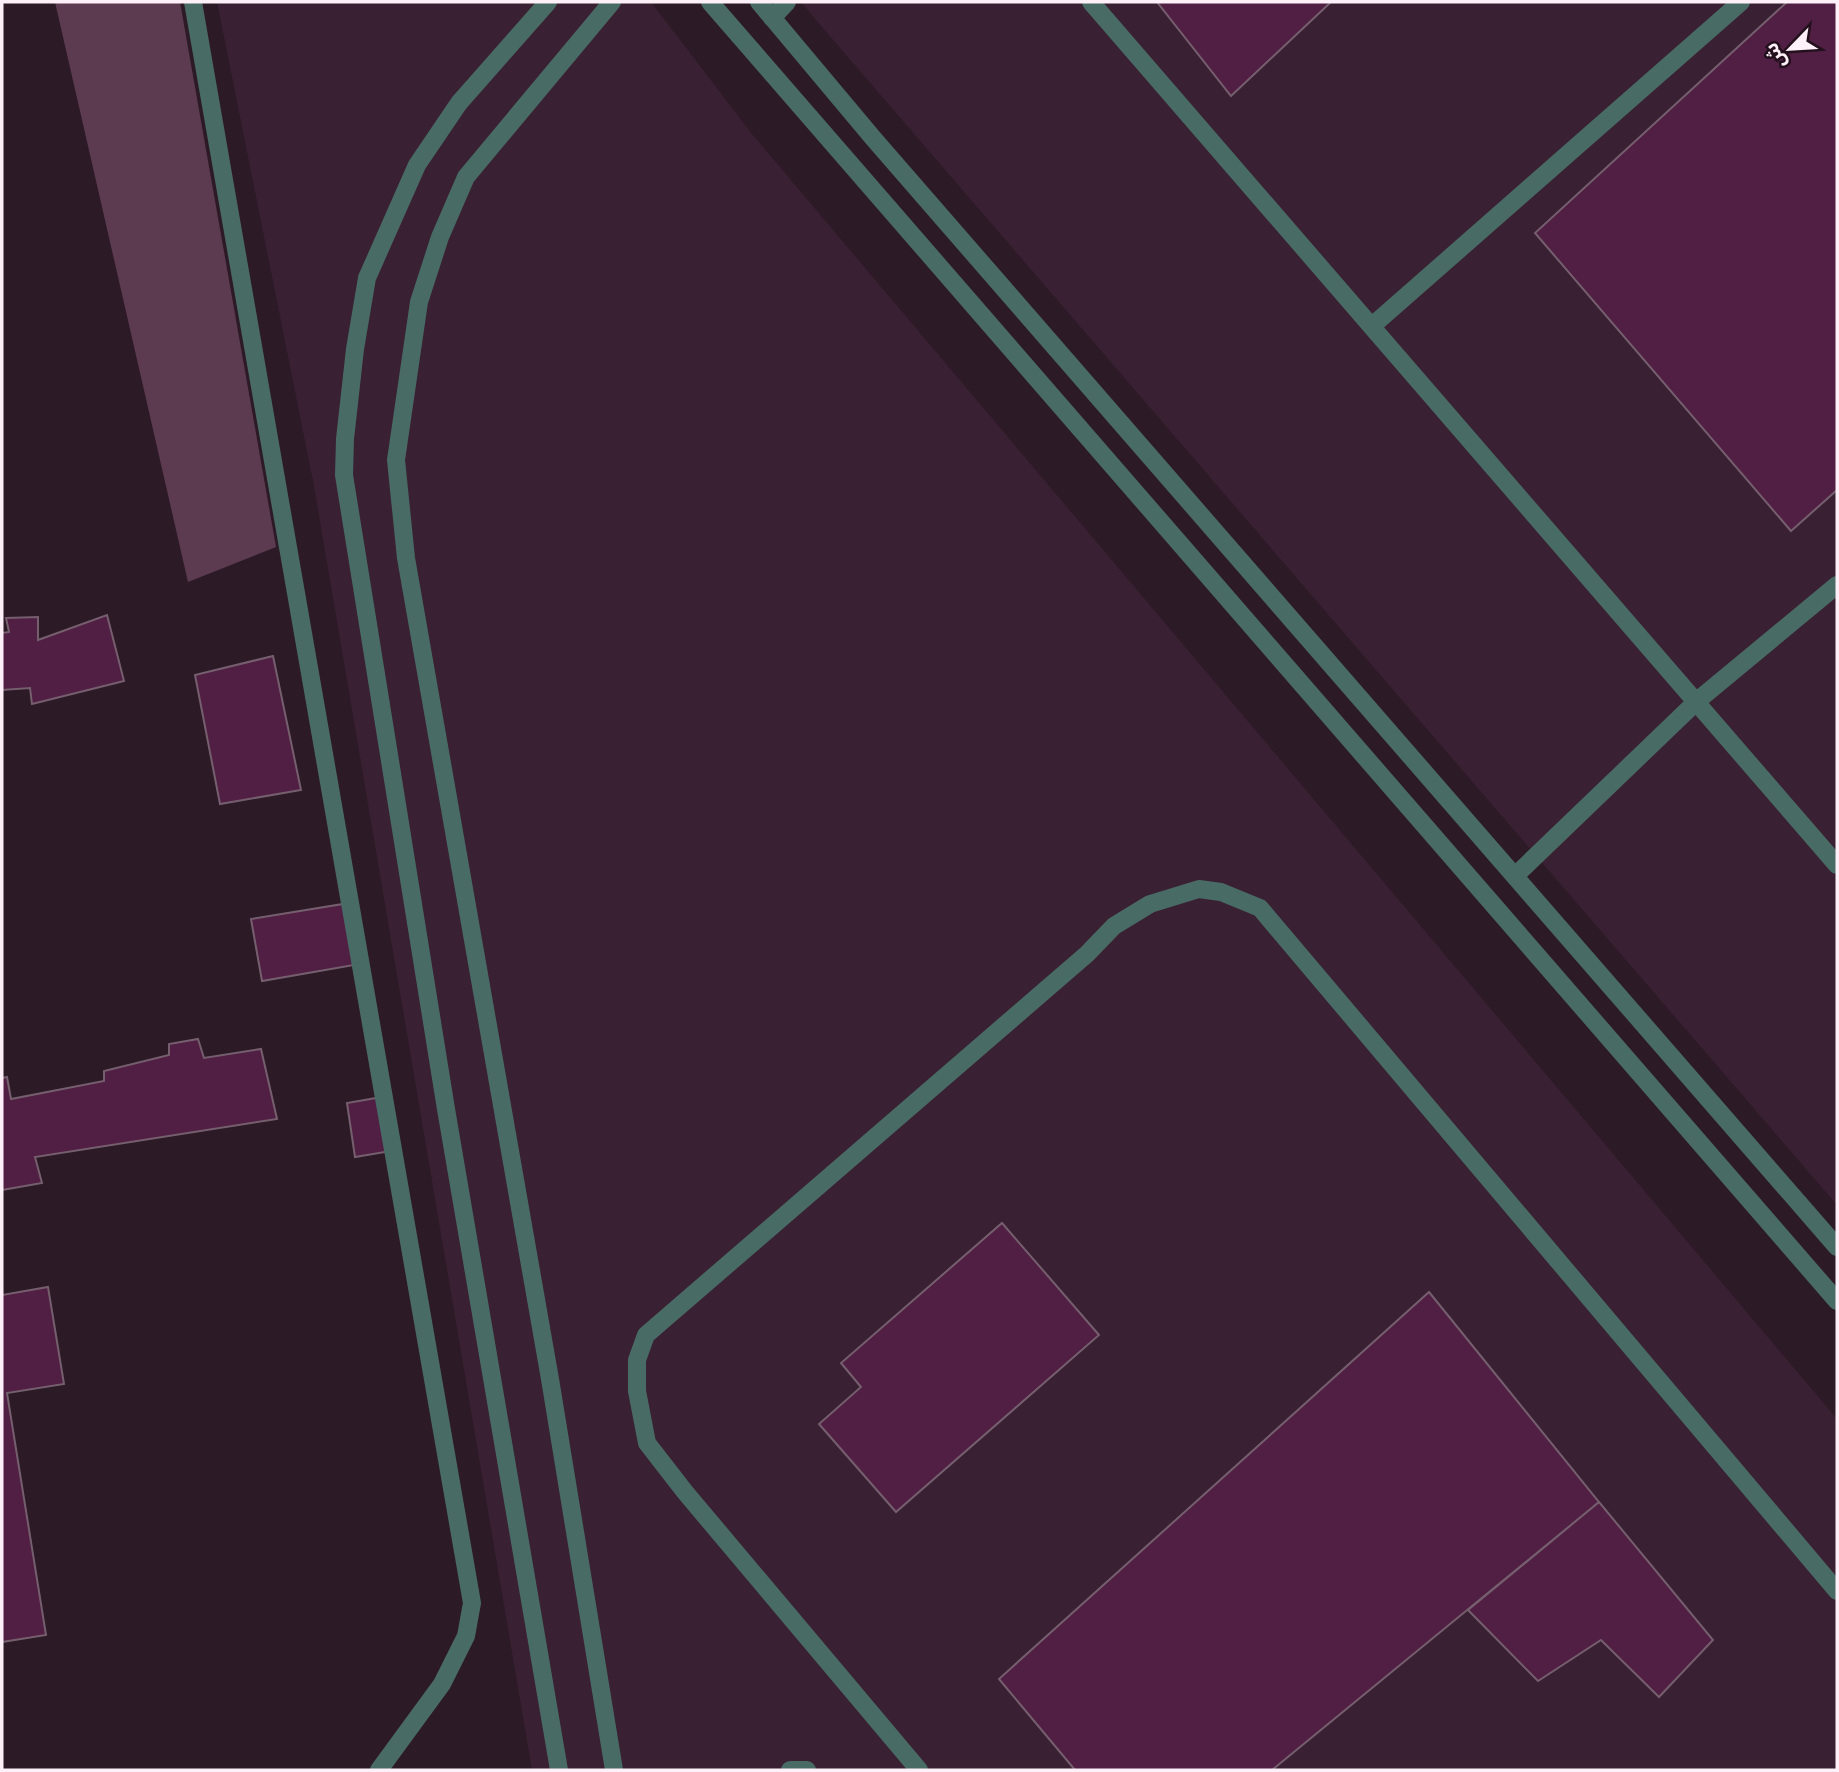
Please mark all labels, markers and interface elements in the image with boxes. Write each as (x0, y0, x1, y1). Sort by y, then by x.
north arrow (1755, 14, 1825, 84)
text: ش (1758, 39, 1792, 73)

